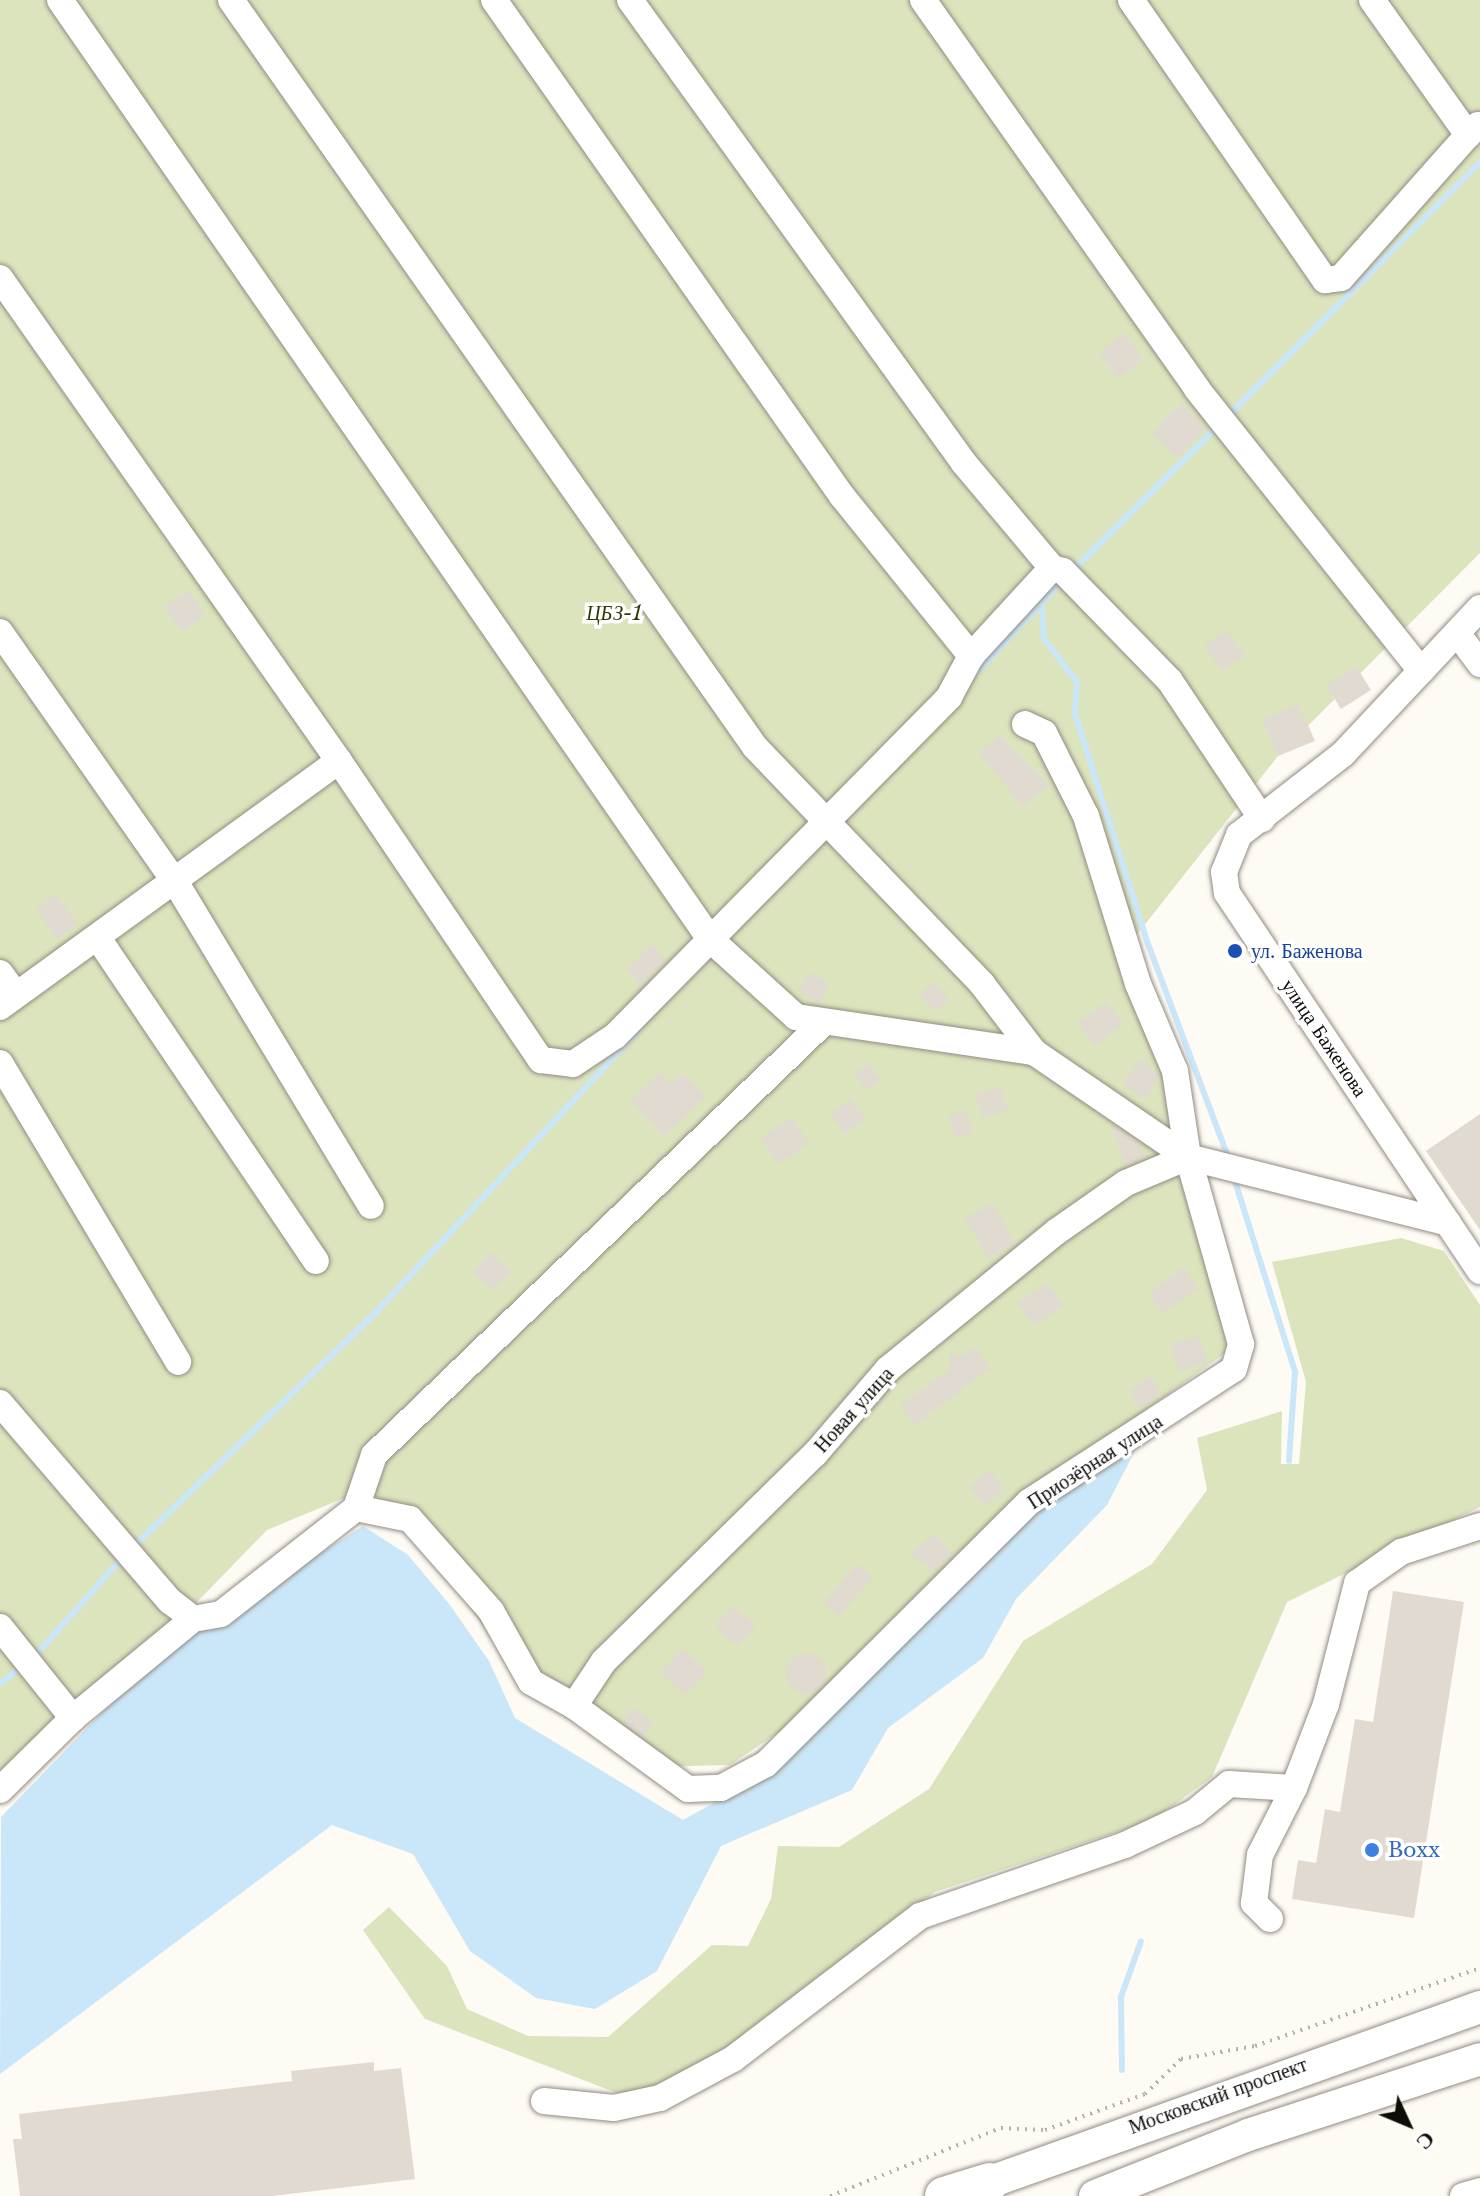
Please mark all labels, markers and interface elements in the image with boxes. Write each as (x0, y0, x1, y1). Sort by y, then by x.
park label: ЦБЗ-1 (586, 601, 642, 625)
place label: ул. Баженова (1251, 939, 1363, 963)
marker: ул. Баженова (1226, 942, 1244, 960)
street label: улица Баженова (1276, 975, 1372, 1101)
street label: Новая улица (809, 1362, 899, 1458)
street label: Приозёрная улица (1023, 1410, 1167, 1514)
place label: Boxx (1388, 1838, 1440, 1862)
marker: Boxx (1363, 1841, 1381, 1859)
street label: Московский проспект (1125, 2053, 1311, 2139)
north arrow (1368, 2084, 1448, 2164)
text: С (1410, 2126, 1441, 2156)

